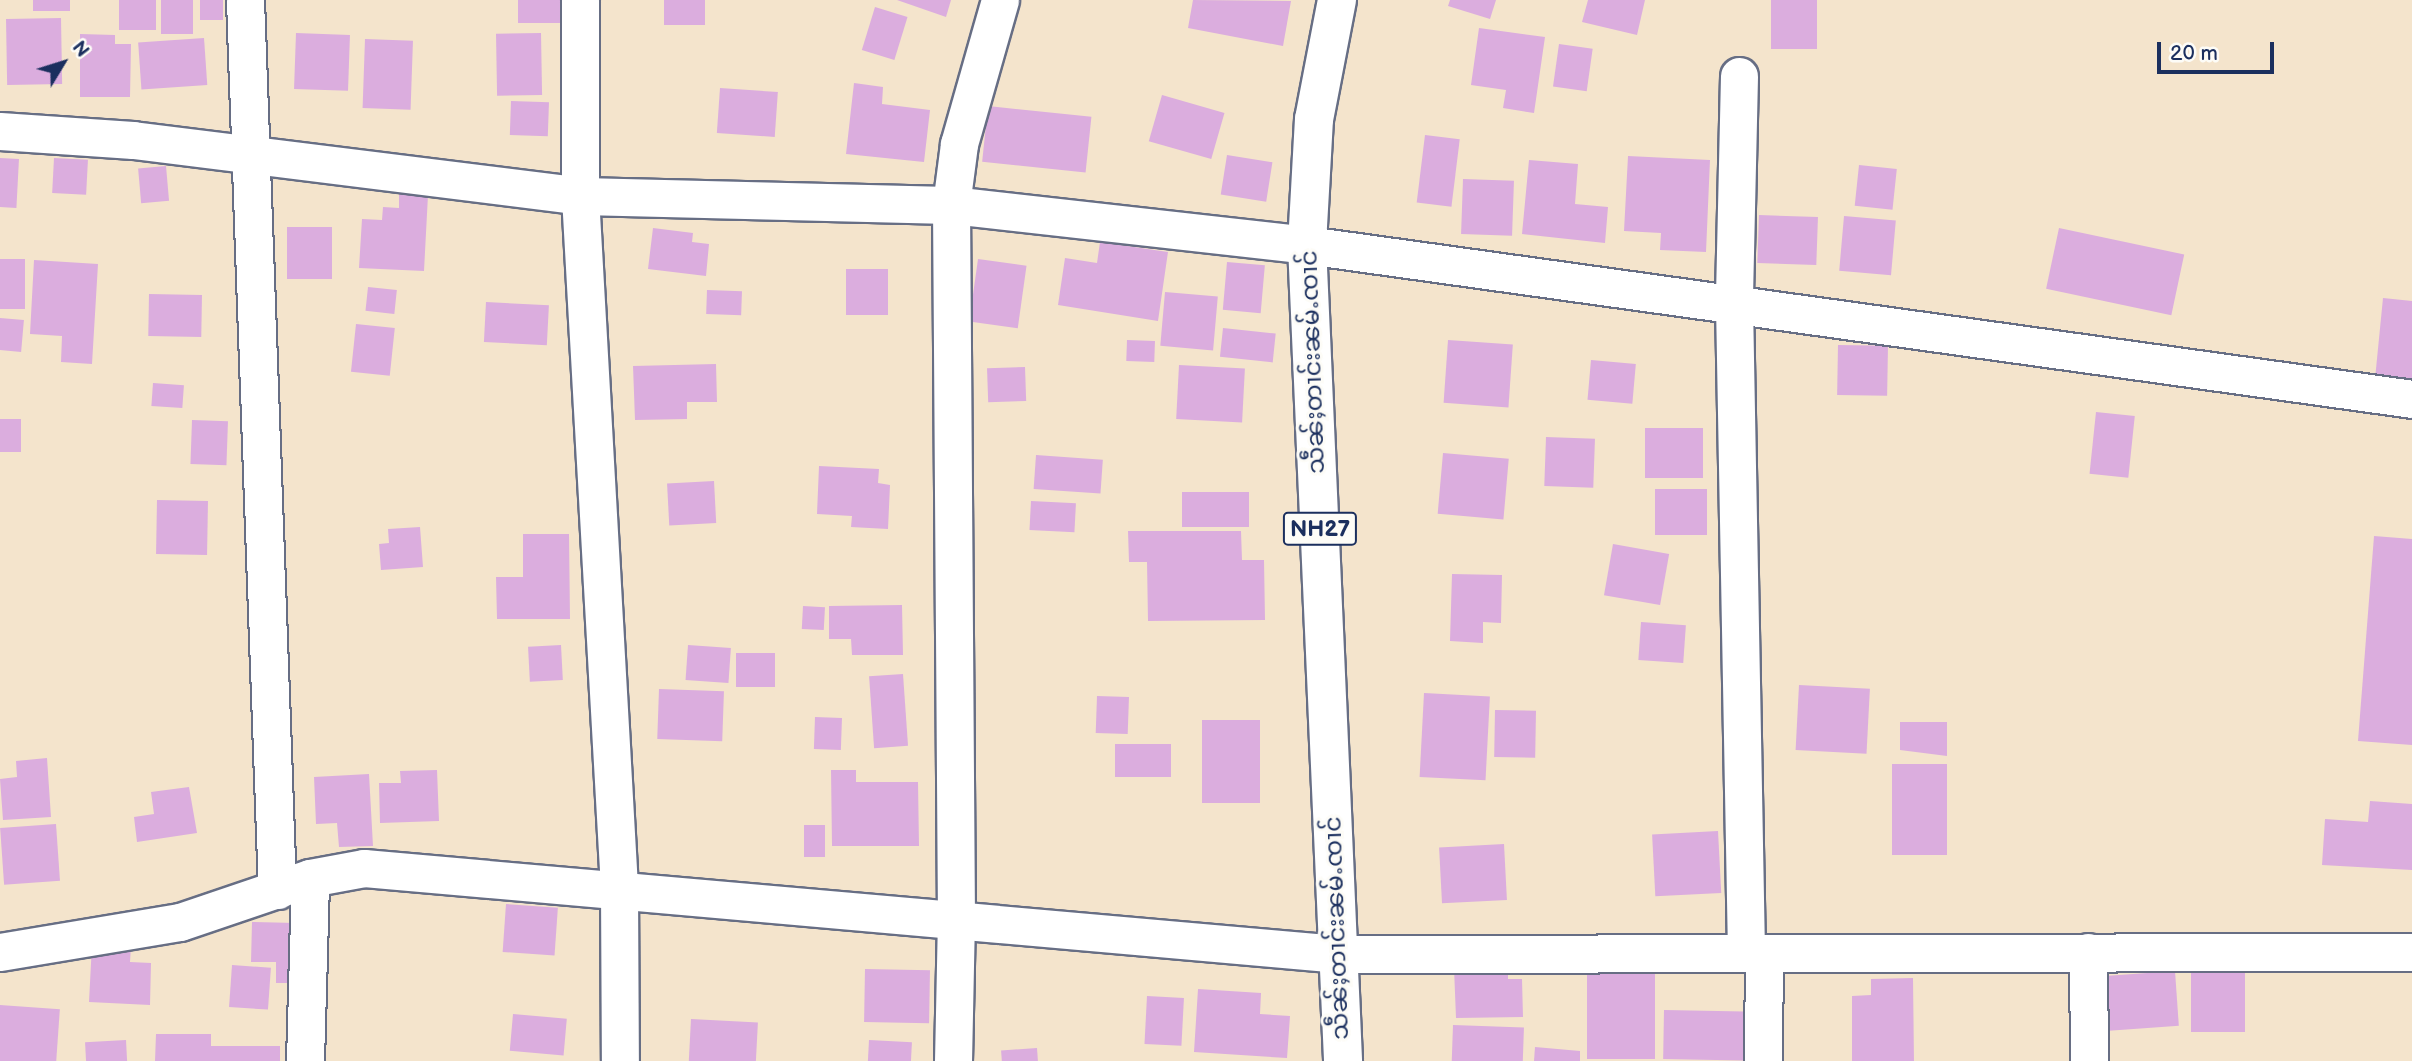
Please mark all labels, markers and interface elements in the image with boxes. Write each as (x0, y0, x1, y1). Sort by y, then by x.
north arrow (28, 28, 98, 98)
scale bar (2160, 28, 2277, 72)
text: N (66, 37, 93, 62)
text: 20 m (2170, 41, 2218, 66)
street label: သဵၼ်ႈတၢင်းၼမ်ႉၸၢင် (1295, 250, 1331, 474)
road number: NH27 (1282, 509, 1358, 548)
street label: သဵၼ်ႈတၢင်းၼမ်ႉၸၢင် (1319, 816, 1355, 1040)

